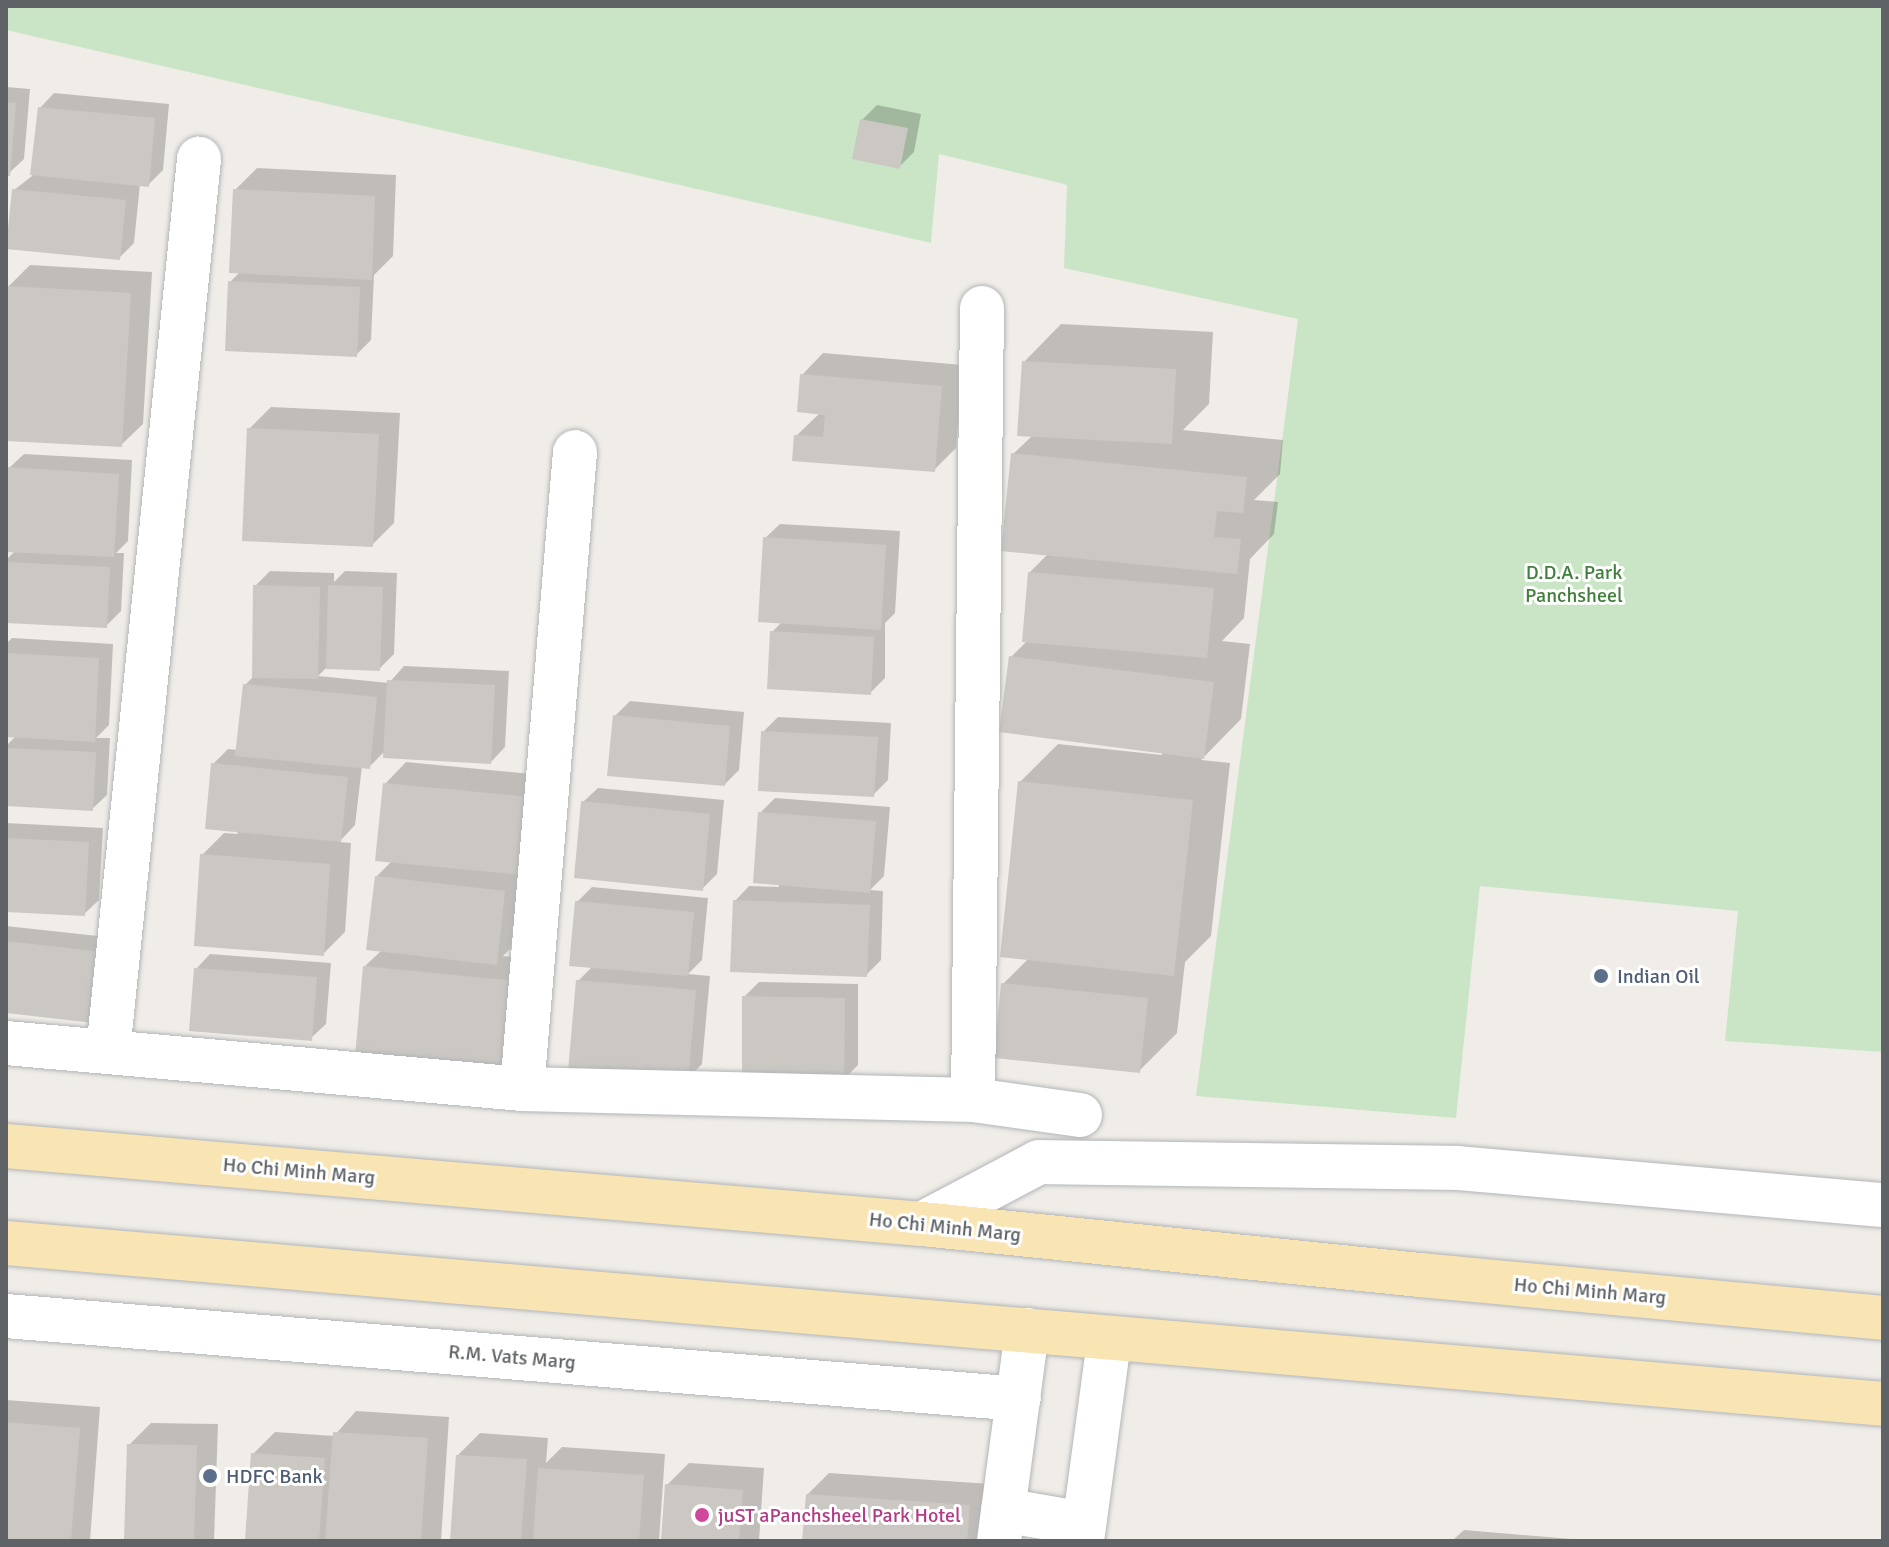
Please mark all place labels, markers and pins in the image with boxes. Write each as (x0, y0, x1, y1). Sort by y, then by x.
place label: Indian Oil (1617, 964, 1700, 988)
marker: Indian Oil (1592, 967, 1610, 985)
place label: HDFC Bank (226, 1464, 322, 1488)
marker: HDFC Bank (201, 1467, 219, 1485)
place label: juST aPanchsheel Park Hotel (718, 1503, 961, 1527)
marker: juST aPanchsheel Park Hotel (693, 1506, 711, 1524)

